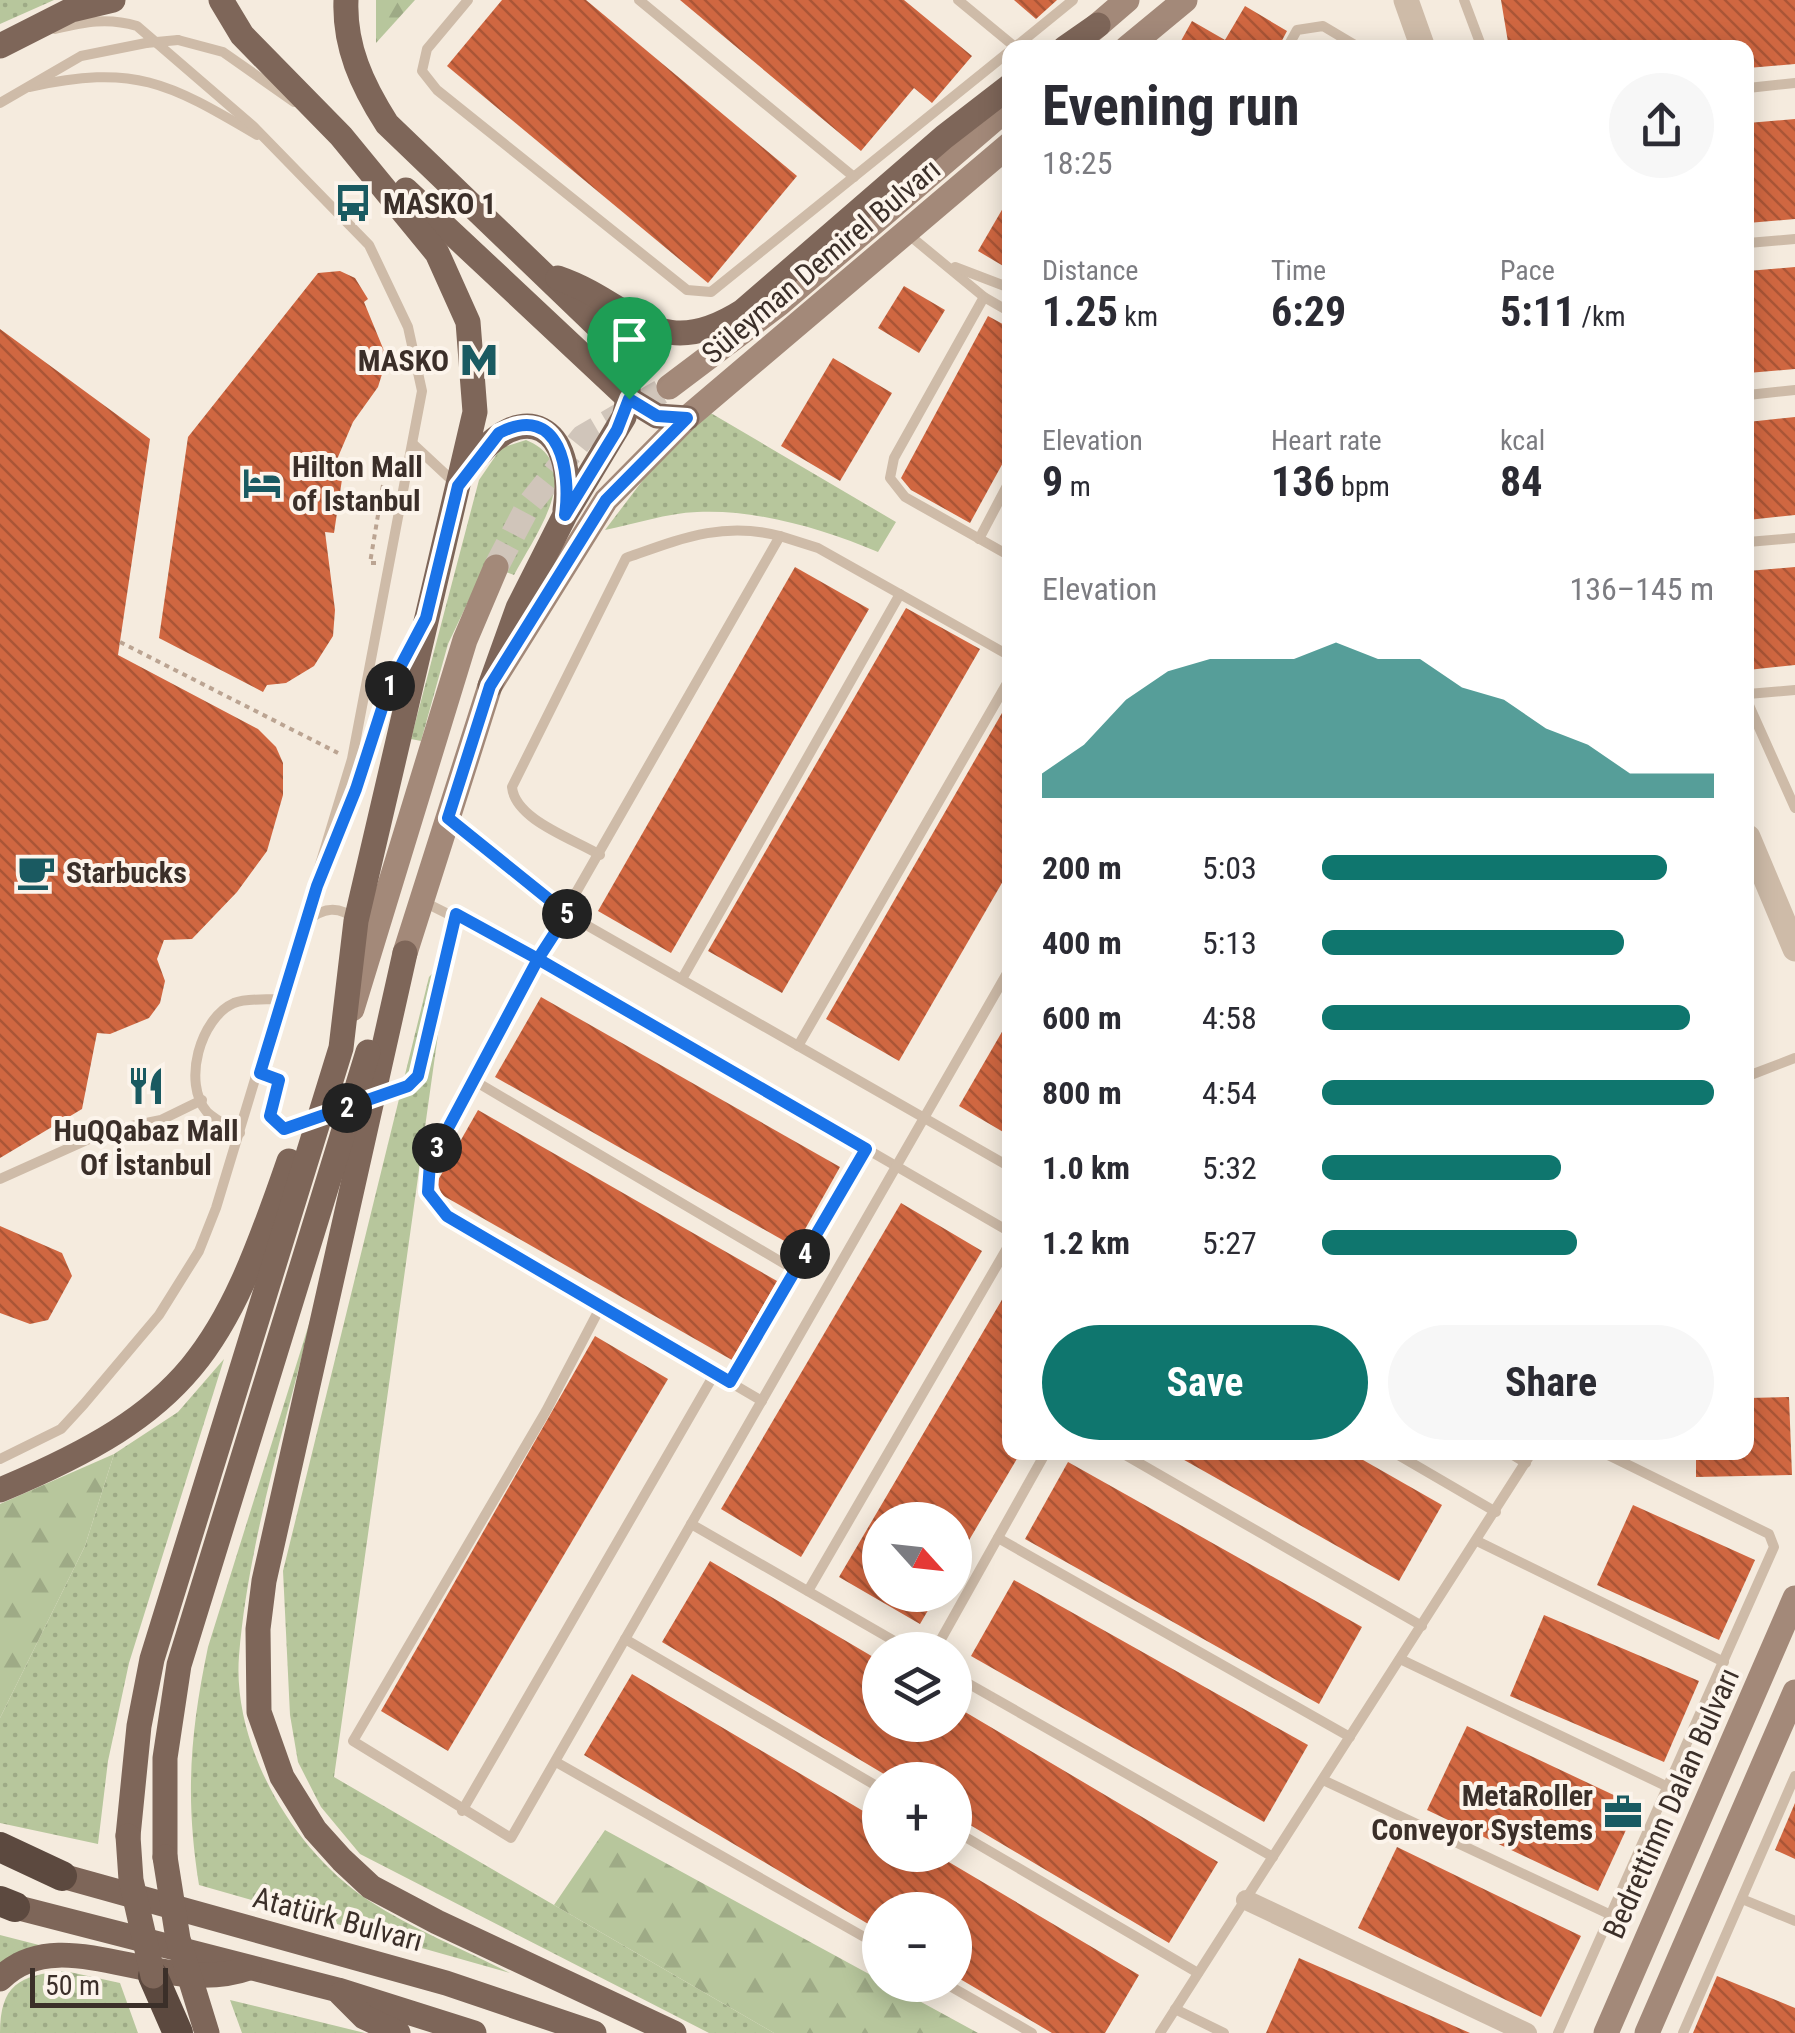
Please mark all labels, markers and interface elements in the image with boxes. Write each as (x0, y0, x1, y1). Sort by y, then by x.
button: share (1609, 73, 1714, 178)
text: Evening run (1042, 74, 1300, 138)
text: 18:25 (1042, 144, 1113, 182)
street label: Süleyman Demirel Bulvarı (695, 151, 947, 371)
bus stop icon: MASKO 1 (332, 182, 374, 224)
place label: MASKO 1 (383, 186, 496, 221)
text: Distance (1042, 254, 1139, 287)
text: Time (1271, 254, 1326, 287)
text: Pace (1500, 254, 1555, 287)
text: 1.25 (1042, 287, 1118, 336)
text: 6:29 (1271, 287, 1346, 336)
text: 5:11 (1500, 287, 1575, 336)
pin (587, 297, 672, 400)
text: km (1118, 300, 1158, 333)
text: /km (1575, 300, 1626, 333)
icon: arrive (602, 312, 657, 367)
metro station icon: MASKO (458, 339, 500, 381)
place label: MASKO (358, 343, 449, 378)
text: Elevation (1042, 424, 1143, 457)
text: Heart rate (1271, 424, 1382, 457)
text: kcal (1500, 424, 1545, 457)
place label: Hilton Mall of Istanbul (292, 449, 423, 518)
text: 9 (1042, 457, 1063, 506)
text: 136 (1271, 457, 1335, 506)
text: 84 (1500, 457, 1542, 506)
hotel icon: Hilton Mall of Istanbul (241, 462, 283, 504)
text: m (1063, 470, 1091, 503)
text: bpm (1335, 470, 1390, 503)
text: Elevation (1042, 570, 1157, 608)
text: 136–145 m (1569, 570, 1714, 608)
pin: 1 (365, 661, 415, 711)
text: 1 (383, 669, 397, 702)
text: 200 m (1042, 849, 1122, 887)
text: 5:03 (1202, 849, 1257, 887)
cafe icon: Starbucks (15, 851, 57, 893)
place label: Starbucks (66, 855, 187, 890)
pin: 5 (542, 889, 592, 939)
text: 5 (560, 897, 574, 930)
text: 400 m (1042, 924, 1122, 962)
text: 5:13 (1202, 924, 1257, 962)
text: 600 m (1042, 999, 1122, 1037)
text: 4:58 (1202, 999, 1257, 1037)
restaurant icon: HuQQabaz Mall Of İstanbul (125, 1065, 167, 1107)
text: 800 m (1042, 1074, 1122, 1112)
text: 4:54 (1202, 1074, 1257, 1112)
pin: 2 (322, 1083, 372, 1133)
text: 2 (340, 1091, 354, 1124)
place label: HuQQabaz Mall Of İstanbul (54, 1113, 238, 1182)
pin: 3 (412, 1123, 462, 1173)
text: 3 (430, 1131, 444, 1164)
text: 1.0 km (1042, 1149, 1130, 1187)
text: 5:32 (1202, 1149, 1257, 1187)
text: 1.2 km (1042, 1224, 1130, 1262)
text: 5:27 (1202, 1224, 1257, 1262)
pin: 4 (780, 1229, 830, 1279)
text: 4 (798, 1237, 812, 1270)
button: Save (1042, 1325, 1368, 1440)
button: Share (1388, 1325, 1714, 1440)
north arrow (862, 1502, 972, 1612)
map controls (862, 1502, 972, 2002)
button: layers (862, 1632, 972, 1742)
street label: Bedrettimn Dalan Bulvarı (1596, 1662, 1746, 1944)
button: + (862, 1762, 972, 1872)
place label: MetaRoller Conveyor Systems (1371, 1778, 1593, 1847)
office icon: MetaRoller Conveyor Systems (1602, 1791, 1644, 1833)
street label: Atatürk Bulvarı (249, 1880, 427, 1958)
button: − (862, 1892, 972, 2002)
scale bar (30, 1963, 168, 2008)
text: 50 m (45, 1969, 100, 2002)

